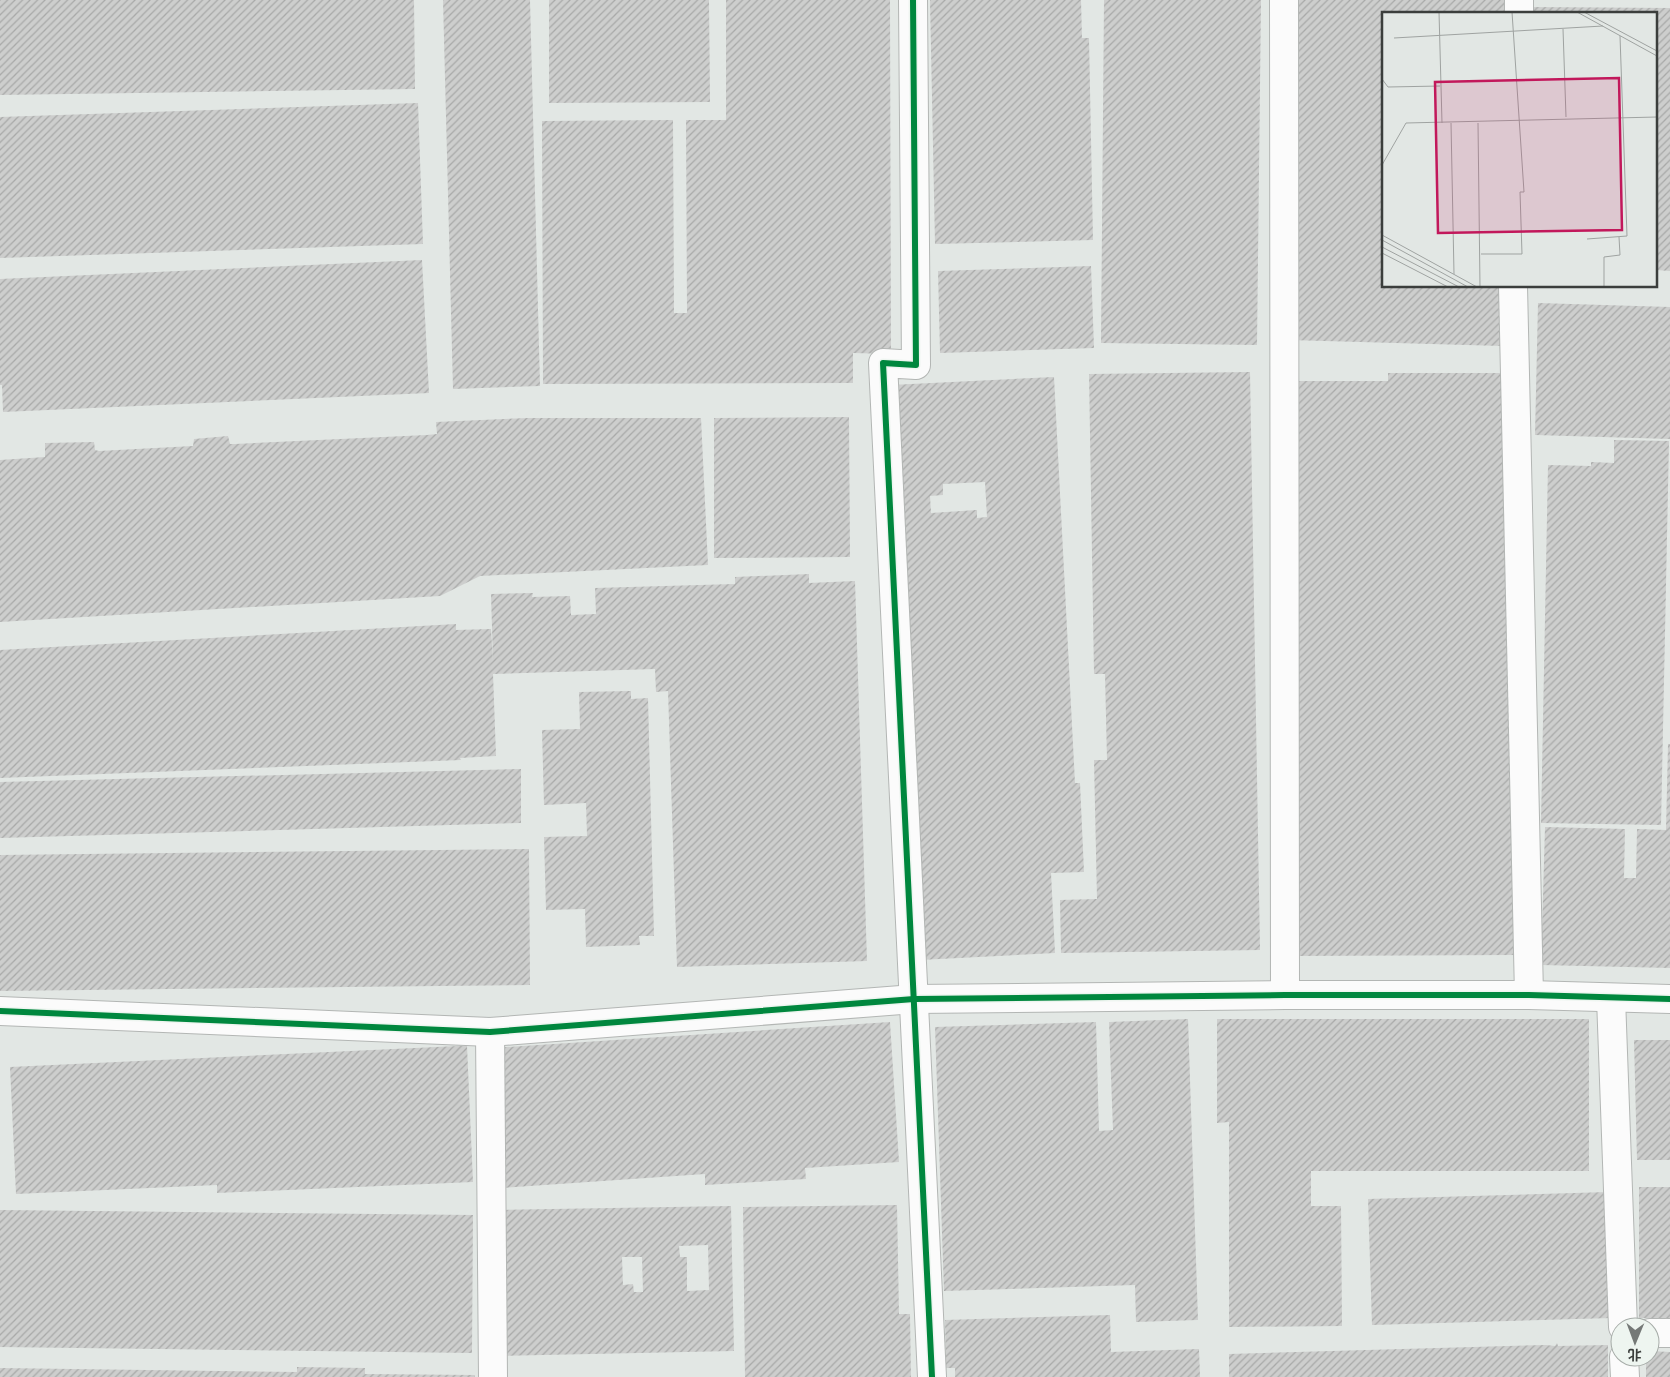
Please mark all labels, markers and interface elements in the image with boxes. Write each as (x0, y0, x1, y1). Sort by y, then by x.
inset map (1382, 12, 1658, 288)
north arrow (1610, 1317, 1660, 1367)
text: 北 (1628, 1347, 1642, 1363)

